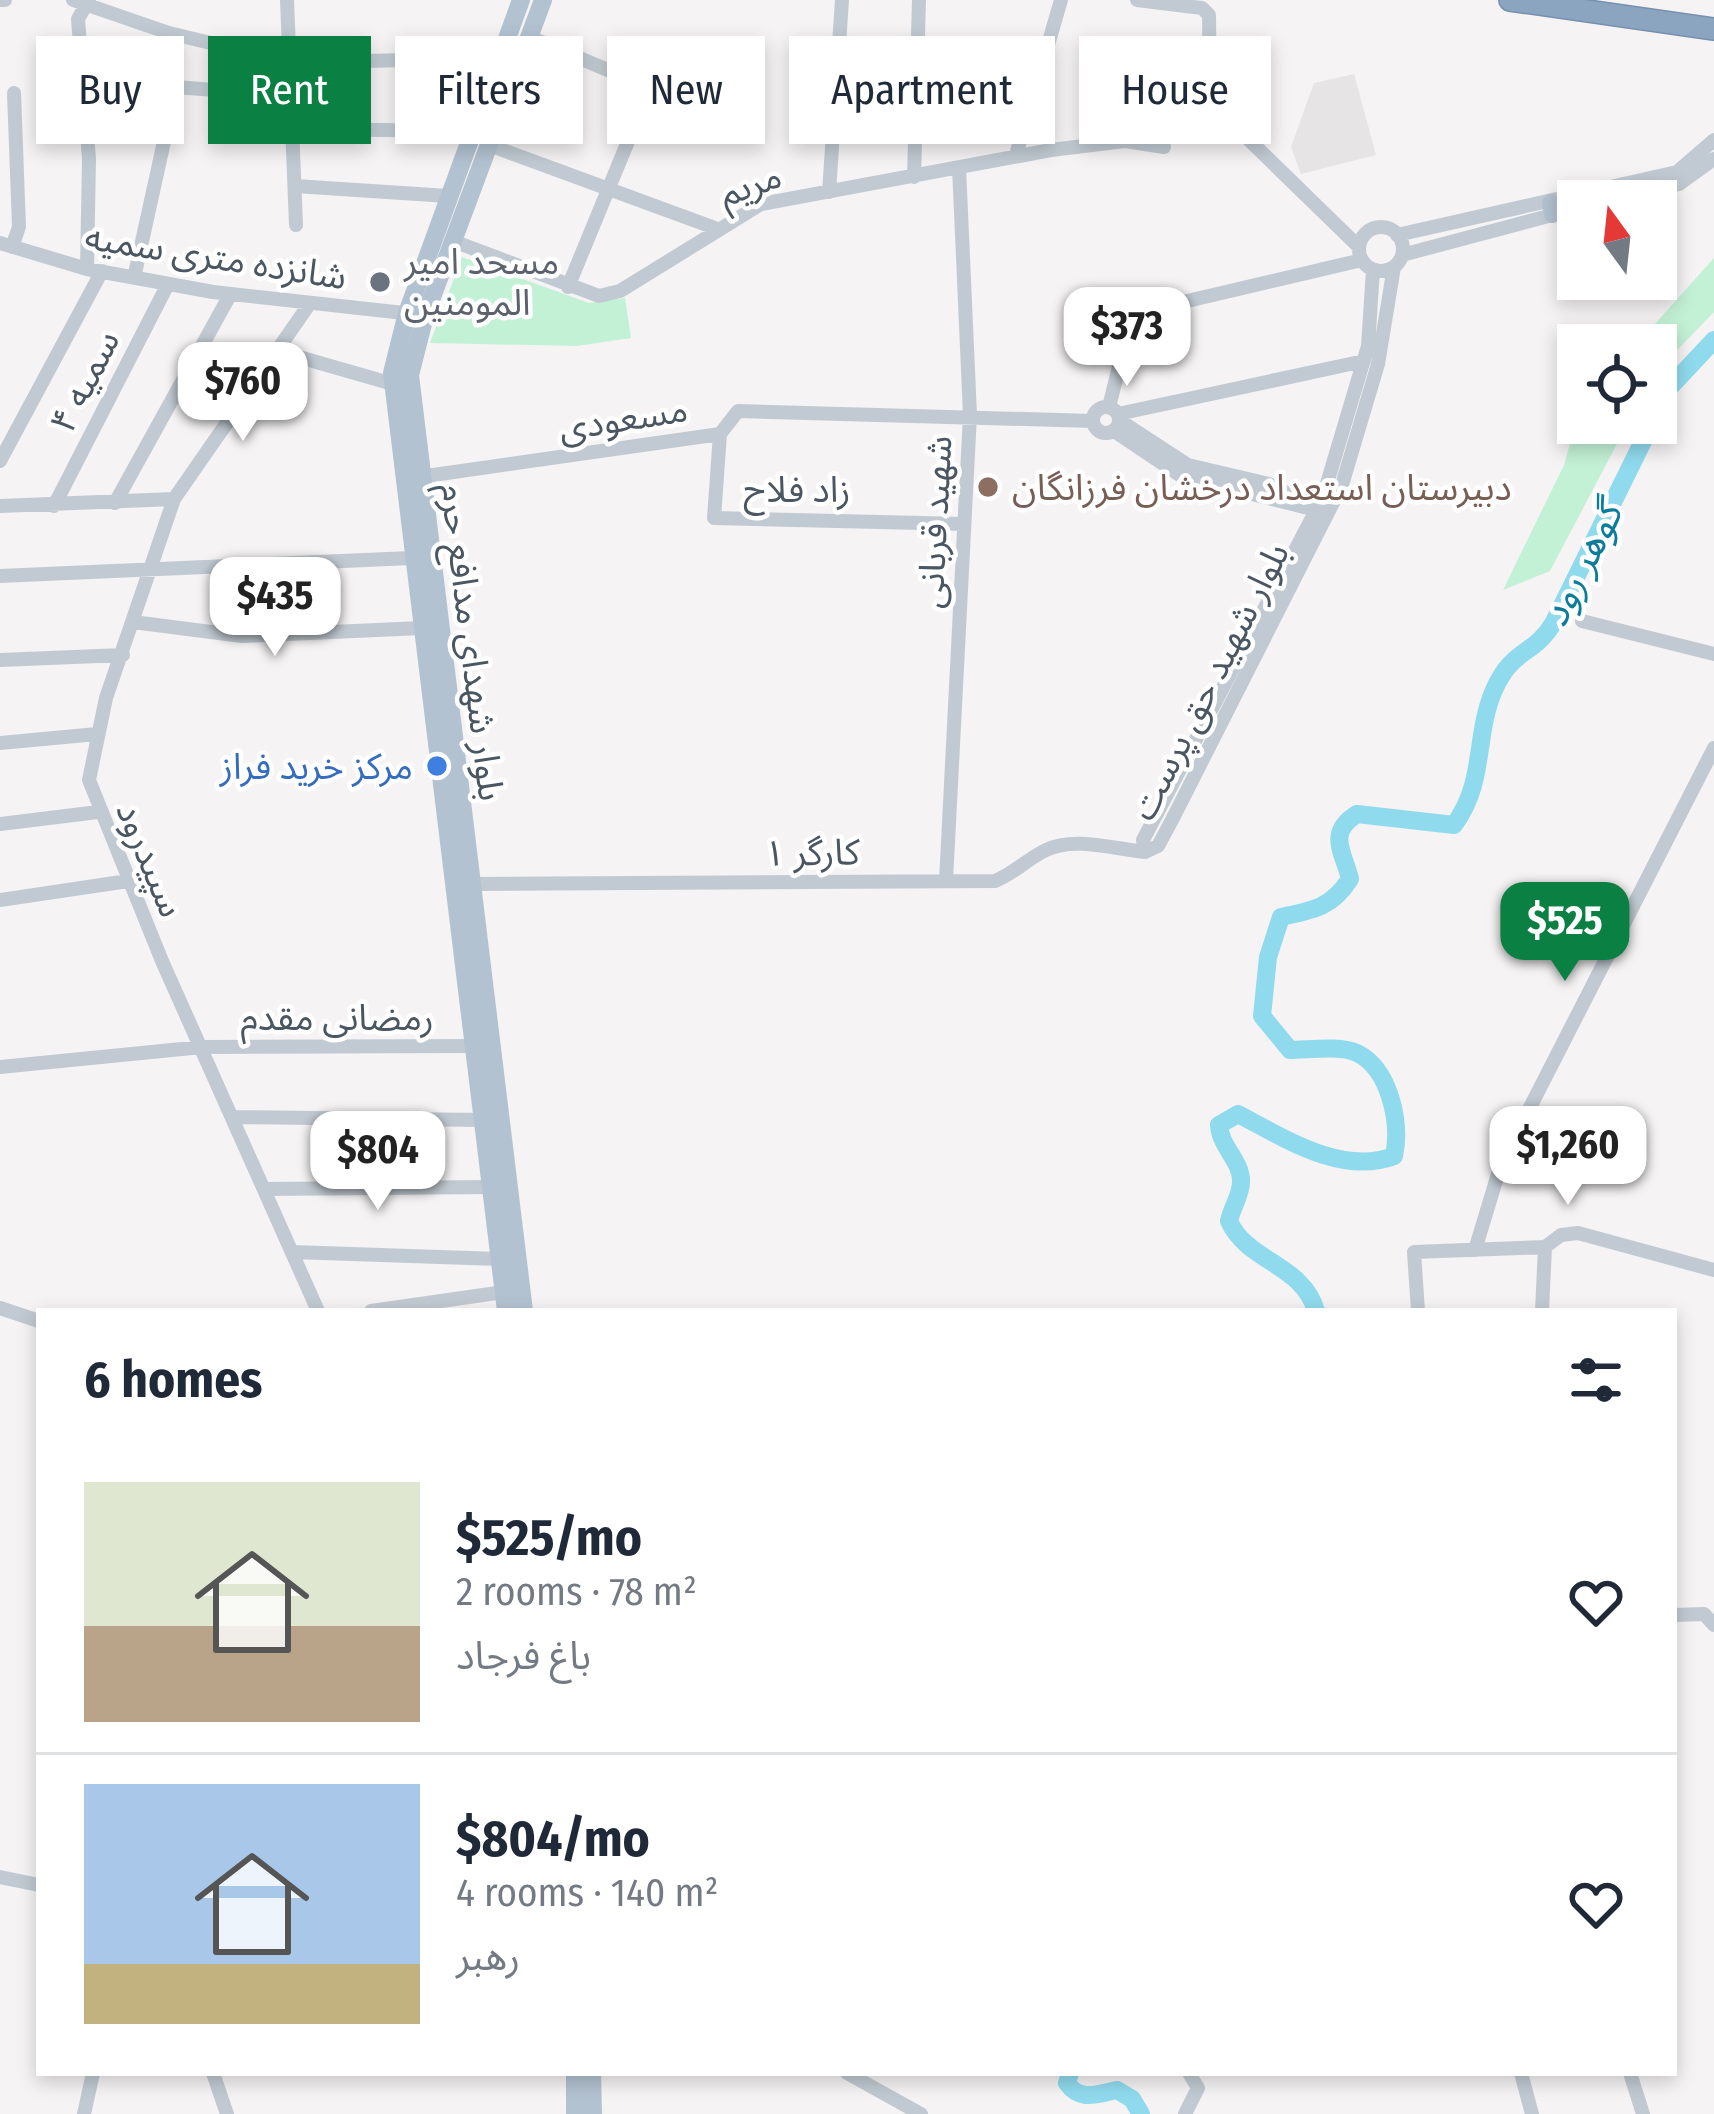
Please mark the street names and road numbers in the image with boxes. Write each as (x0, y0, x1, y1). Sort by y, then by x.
street label: مریم (713, 153, 789, 221)
street label: شانزده متری سمیه (82, 215, 350, 299)
street label: سمیه ۴ (41, 323, 129, 440)
street label: مسعودی (556, 387, 691, 451)
street label: شهید قربانی (908, 434, 961, 610)
street label: زاد فلاح (743, 468, 851, 516)
street label: بلوار شهدای مدافع حرم (426, 481, 513, 804)
street label: بلوار شهید حق پرست (1121, 535, 1300, 828)
street label: سپیدرود (105, 795, 194, 924)
street label: کارگر ۱ (764, 830, 861, 876)
street label: رمضانی مقدم (240, 996, 434, 1045)

